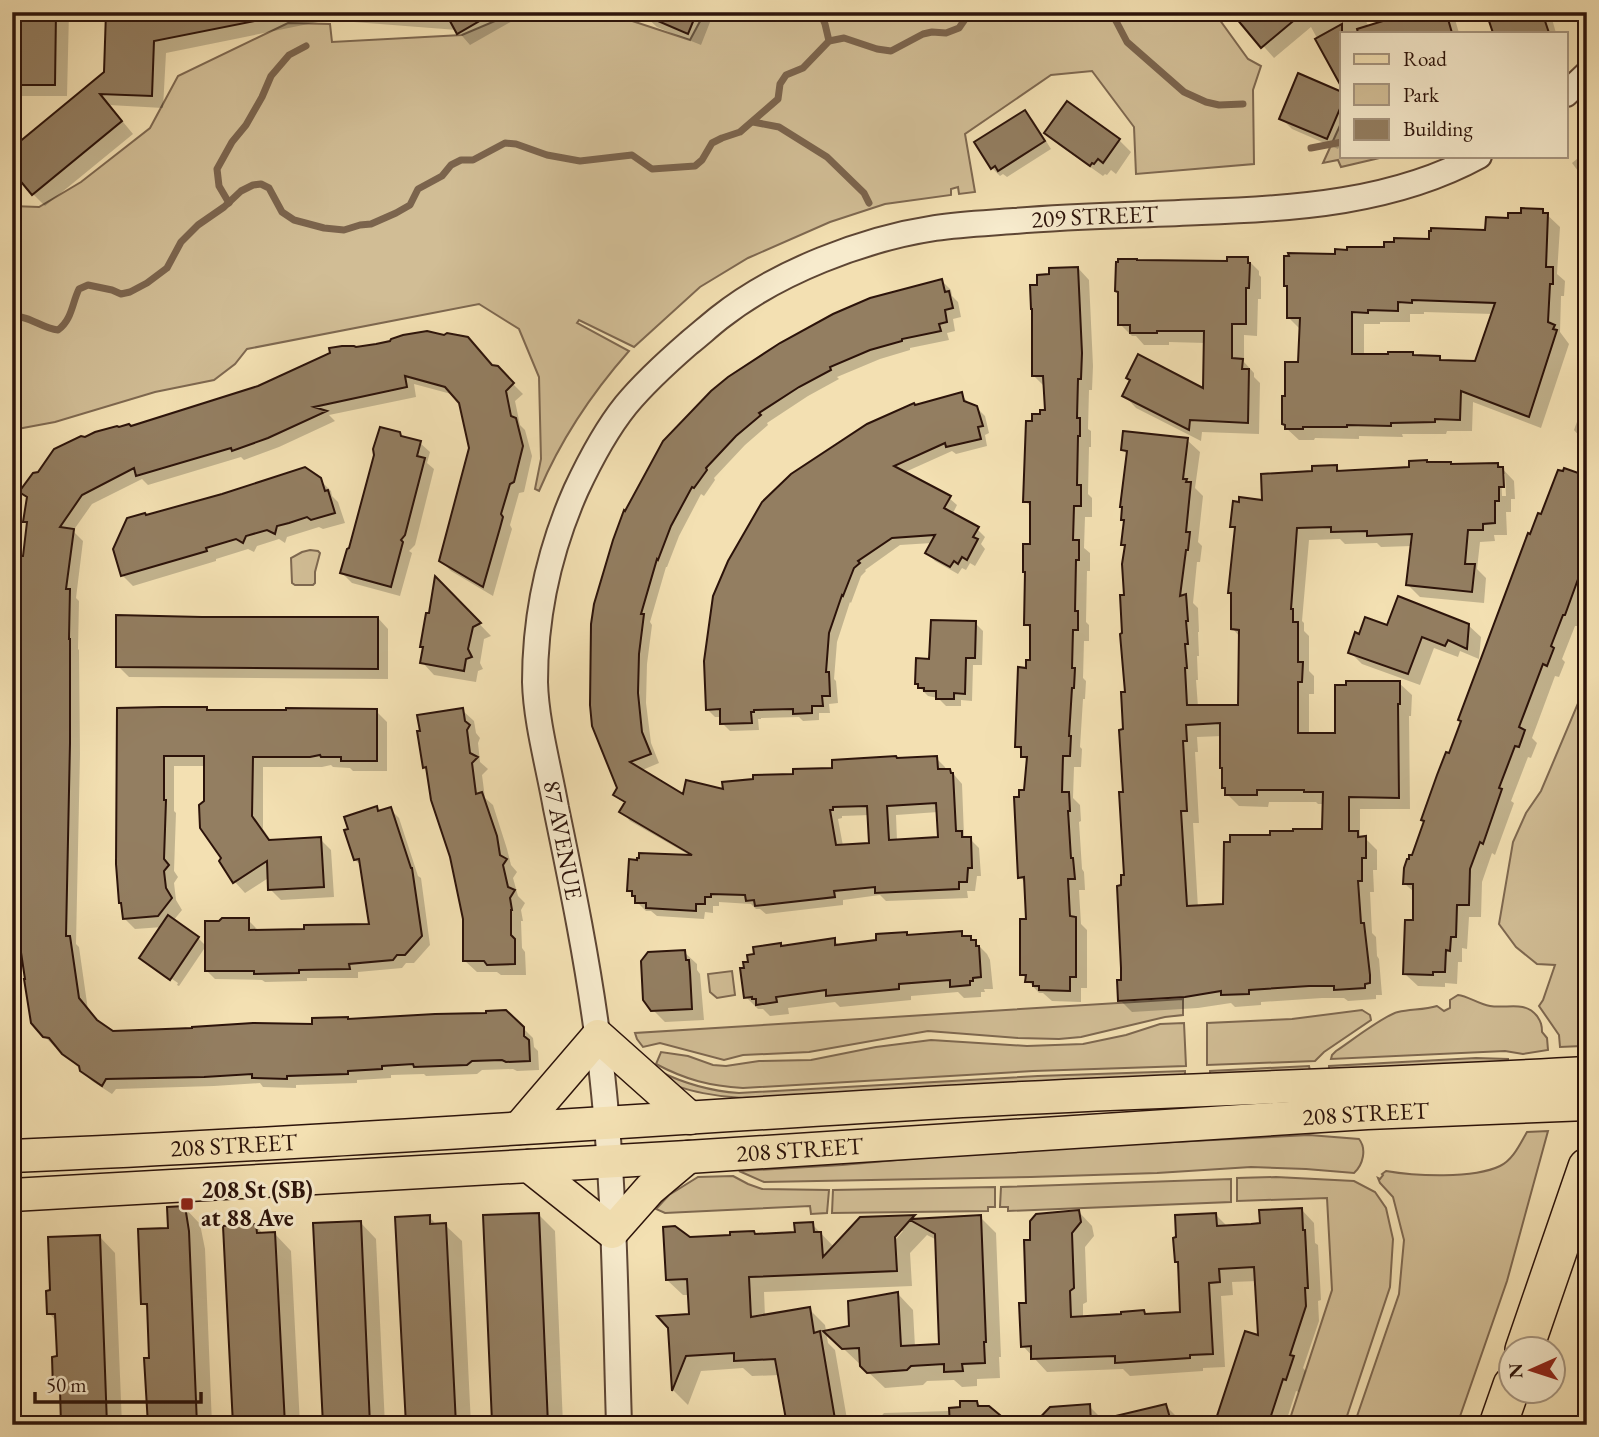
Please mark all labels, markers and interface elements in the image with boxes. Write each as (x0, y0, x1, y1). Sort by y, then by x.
legend (1340, 32, 1568, 158)
text: Road (1403, 45, 1447, 72)
text: Park (1403, 81, 1440, 108)
text: Building (1403, 115, 1473, 142)
street label: 209 STREET (1030, 198, 1160, 235)
street label: 87 AVENUE (537, 778, 590, 902)
street label: 208 STREET (1301, 1094, 1430, 1132)
street label: 208 STREET (170, 1126, 299, 1164)
street label: 208 STREET (735, 1130, 865, 1169)
place label: 208 St (SB) at 88 Ave (201, 1174, 313, 1233)
marker: 208 St (SB) at 88 Ave (179, 1196, 195, 1212)
north arrow (1498, 1336, 1568, 1406)
scale bar (35, 1360, 201, 1404)
text: N (1503, 1362, 1528, 1379)
text: 50 m (46, 1371, 87, 1398)

